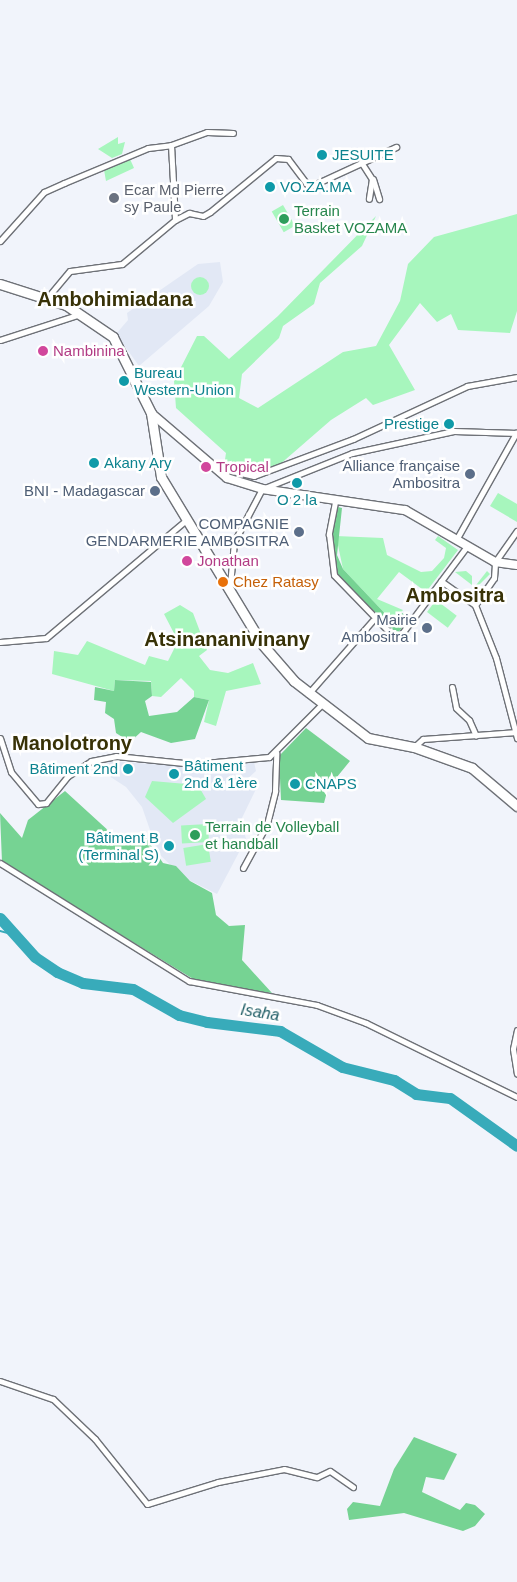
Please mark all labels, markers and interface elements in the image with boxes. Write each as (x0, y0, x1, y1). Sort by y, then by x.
place label: JESUITE (332, 146, 394, 164)
marker: JESUITE (316, 149, 328, 161)
place label: VO.ZA.MA (280, 178, 352, 196)
place label: Ecar Md Pierre sy Paule (124, 180, 224, 215)
marker: VO.ZA.MA (264, 181, 276, 193)
marker: Ecar Md Pierre sy Paule (108, 192, 120, 204)
place label: Terrain Basket VOZAMA (294, 201, 407, 236)
marker: Terrain Basket VOZAMA (278, 213, 290, 225)
district label: Ambohimiadana (37, 287, 193, 311)
place label: Nambinina (53, 342, 125, 360)
marker: Nambinina (37, 345, 49, 357)
place label: Bureau Western-Union (134, 363, 234, 398)
marker: Bureau Western-Union (118, 375, 130, 387)
place label: Prestige (384, 415, 439, 433)
marker: Prestige (443, 418, 455, 430)
place label: Akany Ary (104, 454, 172, 472)
place label: Alliance française Ambositra (342, 456, 460, 491)
marker: Akany Ary (88, 457, 100, 469)
place label: Tropical (216, 458, 269, 476)
marker: Tropical (200, 461, 212, 473)
marker: Alliance française Ambositra (464, 468, 476, 480)
marker: O 2 la (291, 477, 303, 489)
place label: BNI - Madagascar (24, 482, 145, 500)
marker: BNI - Madagascar (149, 485, 161, 497)
place label: O 2 la (277, 491, 317, 509)
place label: COMPAGNIE GENDARMERIE AMBOSITRA (85, 514, 289, 549)
marker: COMPAGNIE GENDARMERIE AMBOSITRA (293, 526, 305, 538)
place label: Jonathan (197, 552, 259, 570)
marker: Jonathan (181, 555, 193, 567)
place label: Chez Ratasy (233, 573, 319, 591)
marker: Chez Ratasy (217, 576, 229, 588)
district label: Ambositra (406, 583, 504, 607)
place label: Mairie Ambositra I (341, 610, 417, 645)
marker: Mairie Ambositra I (421, 622, 433, 634)
district label: Atsinananivinany (144, 627, 310, 651)
district label: Manolotrony (12, 731, 132, 755)
place label: Bâtiment 2nd & 1ère (184, 756, 257, 791)
place label: Bâtiment 2nd (30, 760, 118, 778)
marker: Bâtiment 2nd (122, 763, 134, 775)
marker: Bâtiment 2nd & 1ère (168, 768, 180, 780)
place label: CNAPS (305, 775, 357, 793)
marker: CNAPS (289, 778, 301, 790)
place label: Terrain de Volleyball et handball (205, 817, 339, 852)
place label: Bâtiment B (Terminal S) (78, 828, 159, 863)
marker: Terrain de Volleyball et handball (189, 829, 201, 841)
marker: Bâtiment B (Terminal S) (163, 840, 175, 852)
water label: Isaha (239, 1000, 281, 1026)

